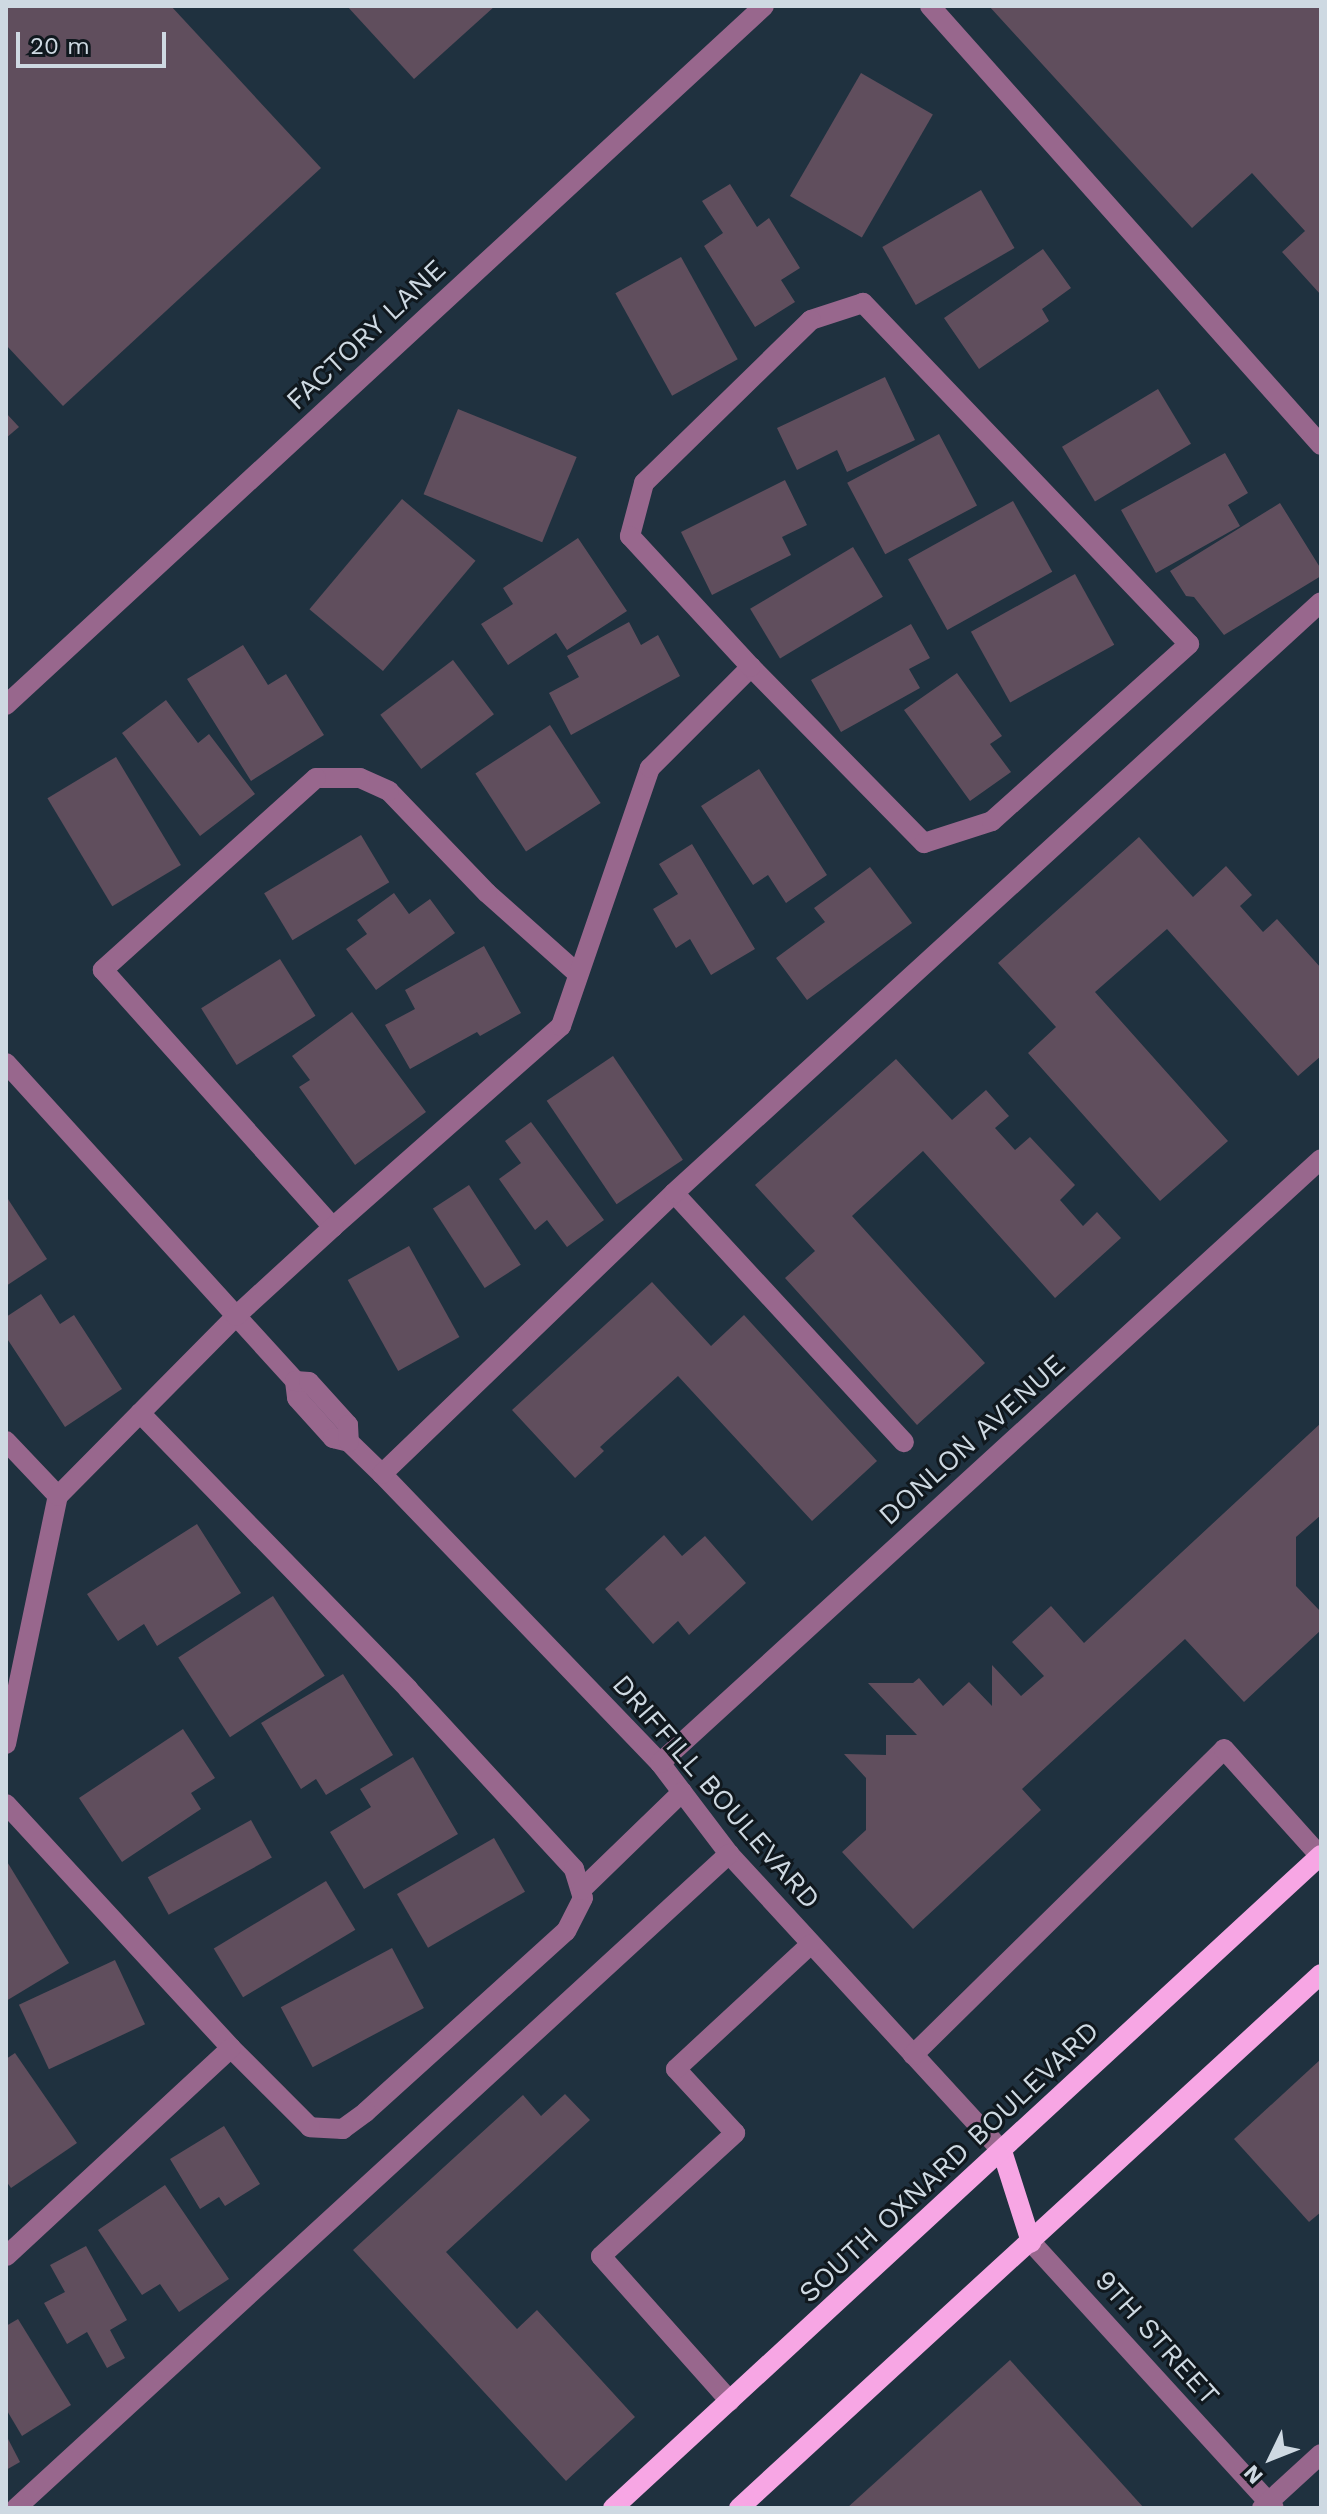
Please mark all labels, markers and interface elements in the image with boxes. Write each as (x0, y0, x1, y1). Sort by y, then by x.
scale bar (20, 16, 170, 66)
text: 20 m (30, 32, 90, 60)
street label: FACTORY LANE (279, 252, 453, 418)
street label: DONLON AVENUE (872, 1347, 1072, 1533)
street label: DRIFFILL BOULEVARD (605, 1668, 827, 1916)
street label: SOUTH OXNARD BOULEVARD (792, 2014, 1106, 2310)
street label: 9TH STREET (1088, 2264, 1226, 2412)
north arrow (1231, 2418, 1311, 2498)
text: N (1238, 2460, 1268, 2489)

